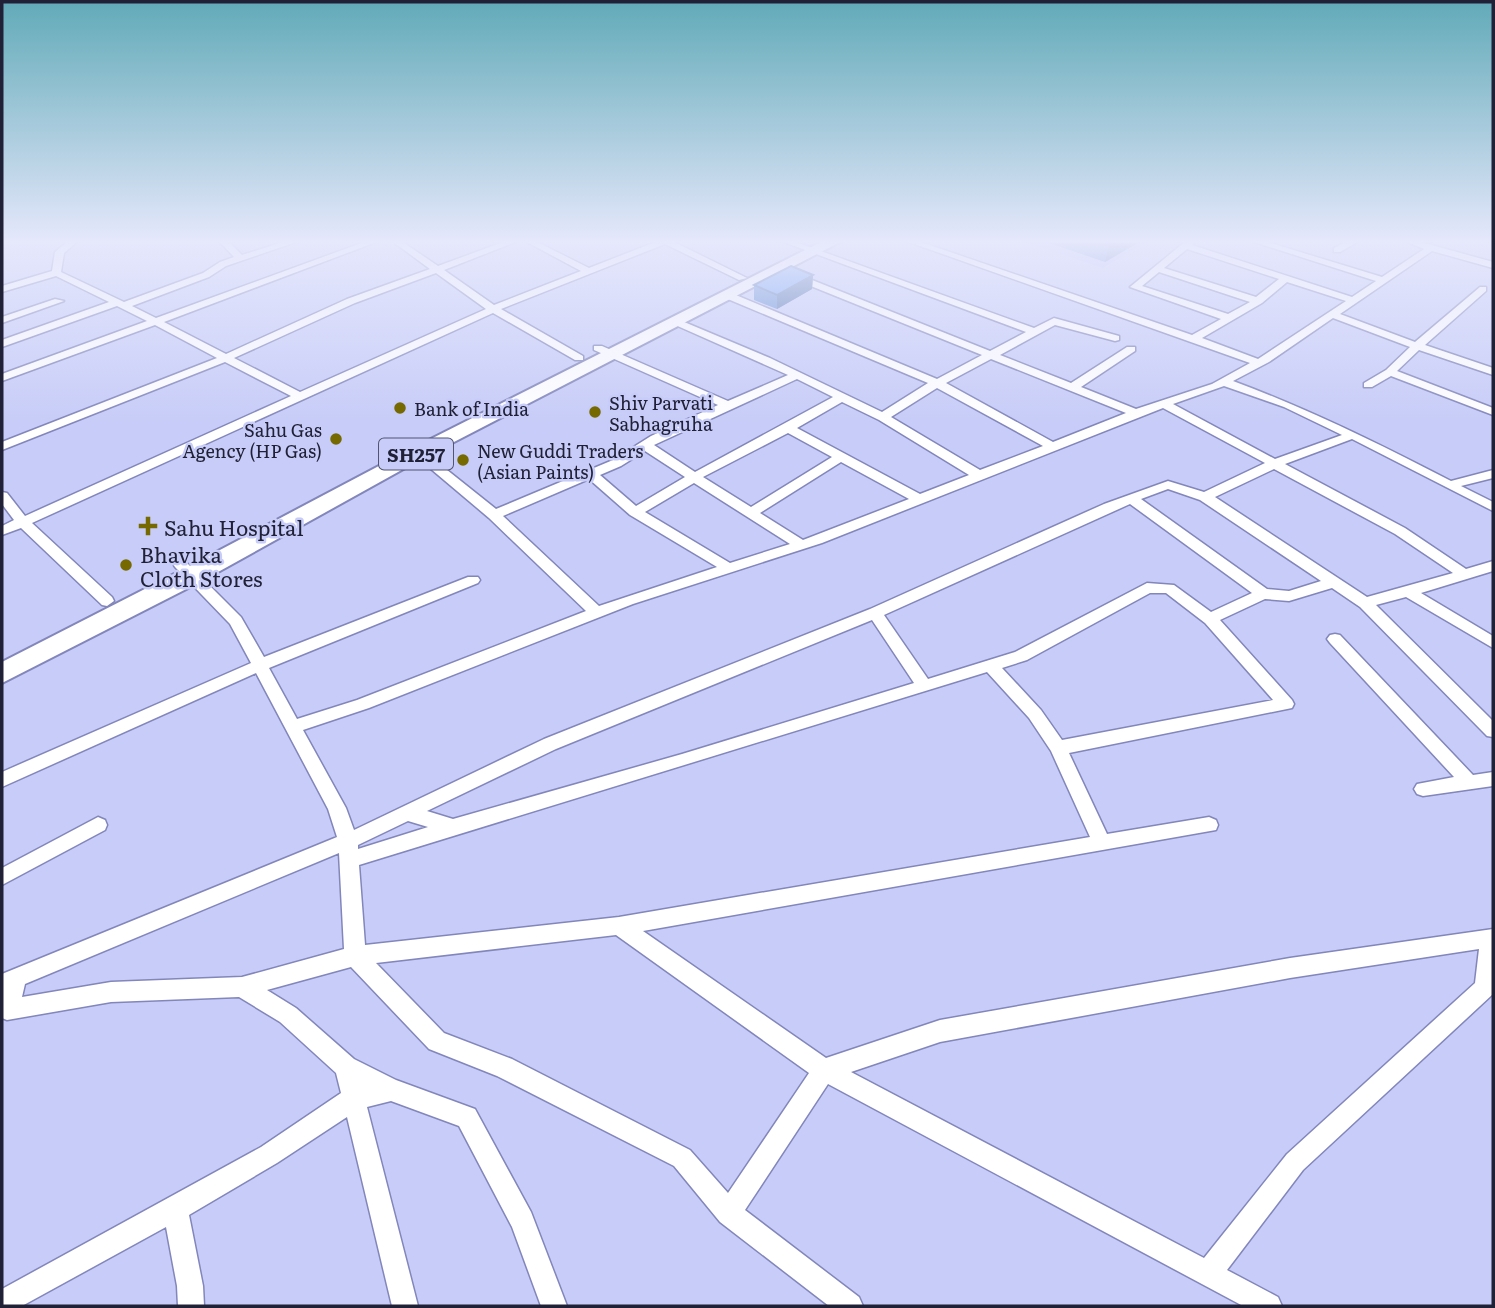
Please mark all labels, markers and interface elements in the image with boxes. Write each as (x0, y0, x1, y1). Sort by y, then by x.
place label: Shiv Parvati Sabhagruha (609, 389, 713, 437)
place label: Bank of India (414, 395, 529, 422)
marker: Bank of India (392, 400, 408, 416)
marker: Shiv Parvati Sabhagruha (587, 404, 603, 420)
place label: Sahu Gas Agency (HP Gas) (183, 416, 322, 464)
marker: Sahu Gas Agency (HP Gas) (328, 431, 344, 447)
place label: New Guddi Traders (Asian Paints) (477, 437, 643, 485)
road number: SH257 (379, 438, 453, 470)
marker: New Guddi Traders (Asian Paints) (455, 452, 471, 468)
place label: Sahu Hospital (164, 511, 303, 542)
marker: Sahu Hospital (138, 516, 158, 536)
place label: Bhavika Cloth Stores (140, 538, 263, 593)
marker: Bhavika Cloth Stores (118, 557, 134, 573)

